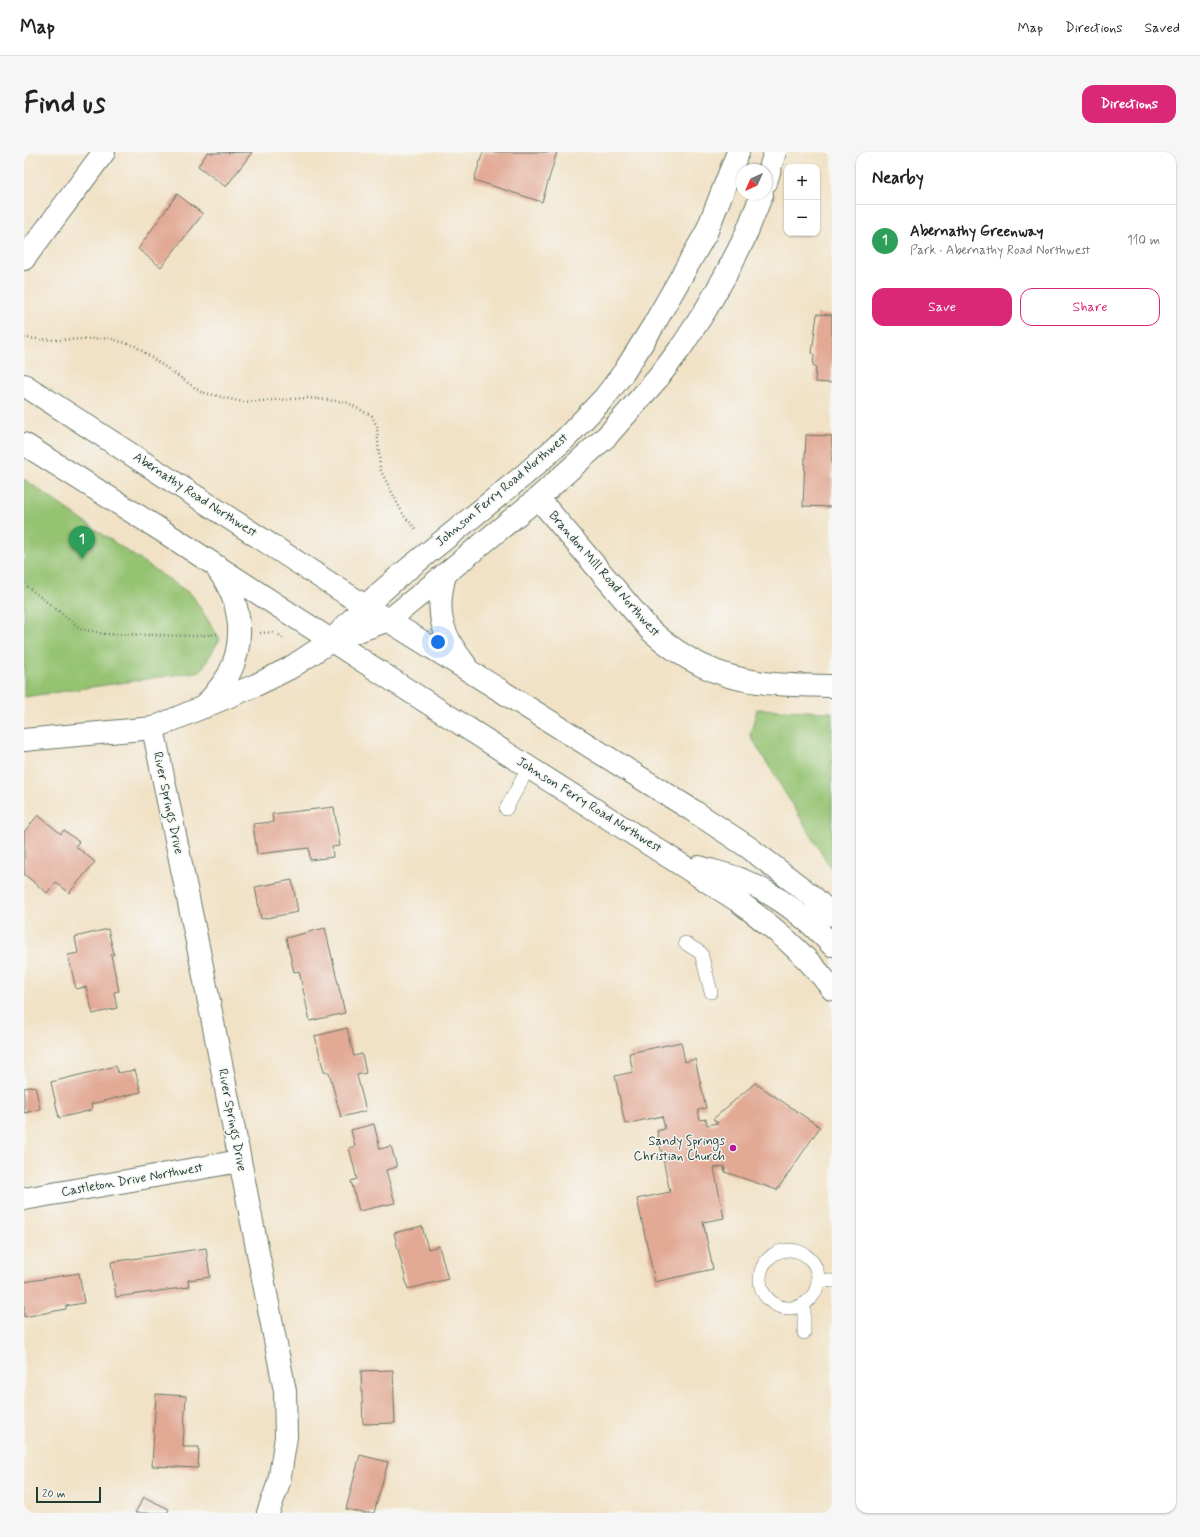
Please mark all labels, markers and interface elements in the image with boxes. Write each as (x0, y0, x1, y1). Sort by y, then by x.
text: Map (20, 15, 55, 40)
text: Map (1017, 19, 1043, 37)
text: Directions (1065, 19, 1123, 37)
text: Saved (1145, 19, 1180, 37)
button: Directions (1082, 85, 1176, 123)
text: Find us (24, 86, 105, 123)
north arrow (736, 164, 772, 200)
map controls (784, 164, 820, 236)
button: + (784, 164, 820, 200)
text: Nearby (872, 167, 924, 189)
button: − (784, 200, 820, 236)
text: Abernathy Greenway (910, 222, 1044, 242)
text: 1 (882, 232, 888, 249)
text: 110 m (1127, 232, 1160, 249)
text: Park · Abernathy Road Northwest (910, 242, 1090, 259)
button: Save (872, 288, 1012, 326)
button: Share (1020, 288, 1160, 326)
street label: Johnson Ferry Road Northwest (432, 429, 572, 551)
street label: Abernathy Road Northwest (130, 449, 260, 541)
street label: Brandon Mill Road Northwest (545, 508, 663, 640)
pin: 1 (69, 526, 95, 559)
your location (428, 632, 448, 652)
street label: River Springs Drive (147, 750, 187, 856)
street label: Johnson Ferry Road Northwest (513, 753, 665, 857)
street label: River Springs Drive (212, 1067, 250, 1173)
place label: Sandy Springs Christian Church (634, 1133, 725, 1165)
marker: Sandy Springs Christian Church (728, 1143, 738, 1153)
street label: Castleton Drive Northwest (60, 1159, 204, 1201)
scale bar (36, 1485, 101, 1504)
text: 20 m (42, 1487, 65, 1501)

